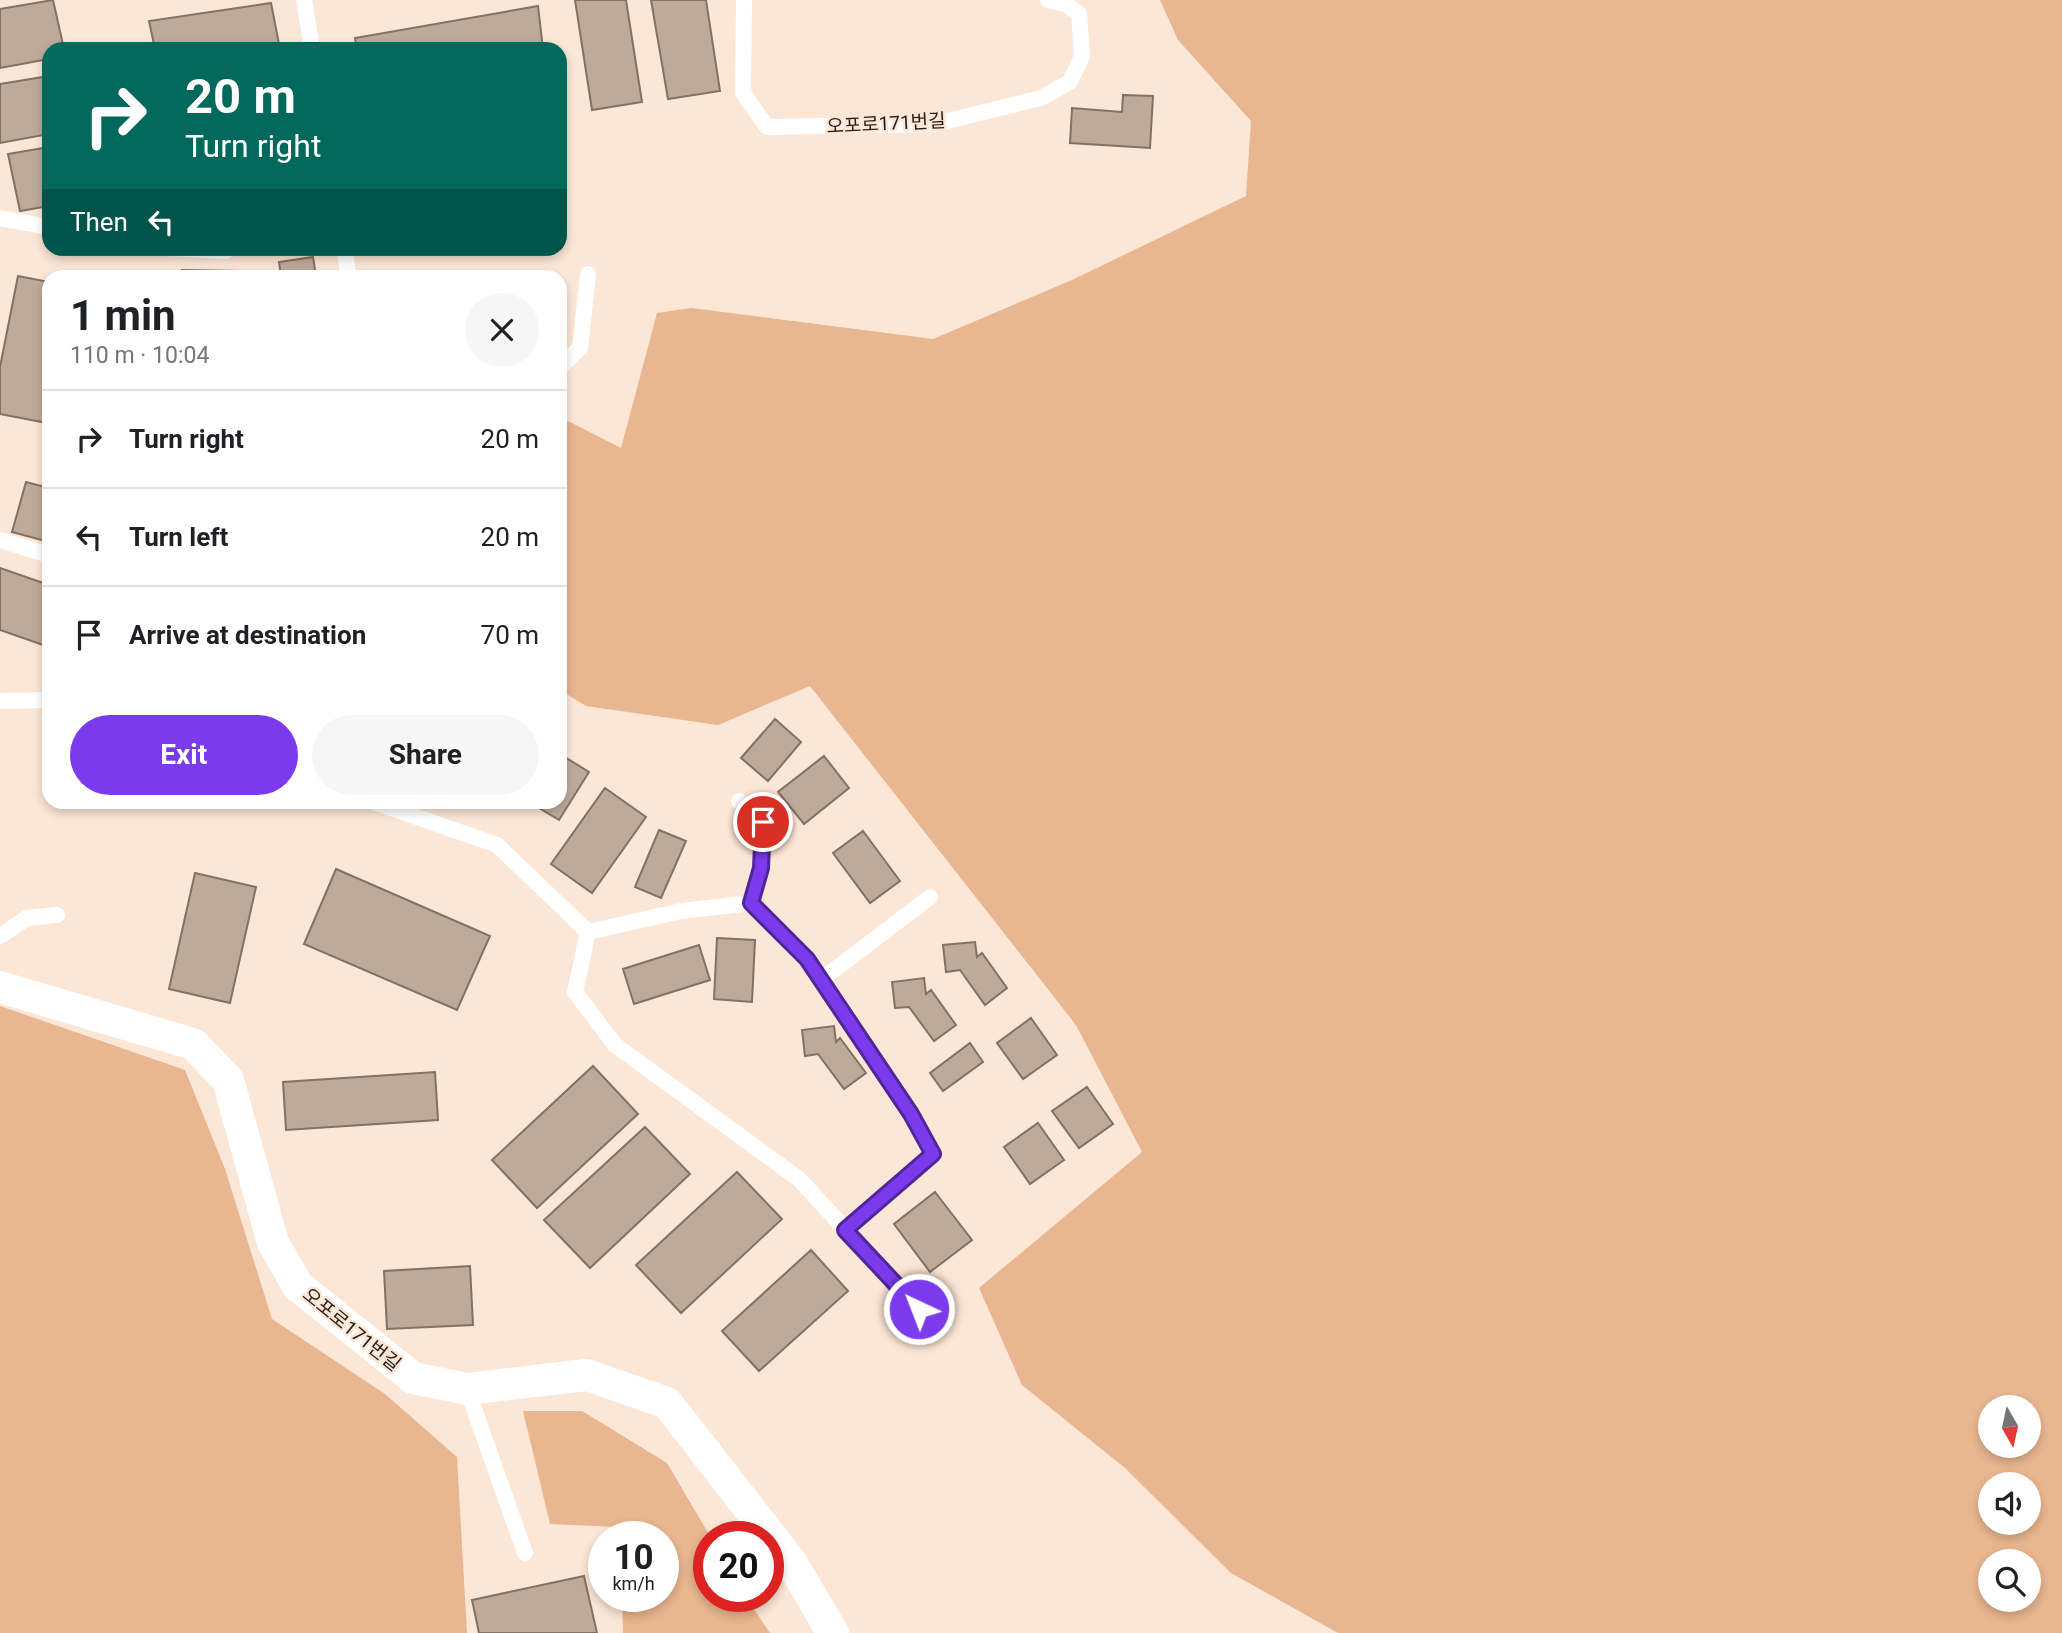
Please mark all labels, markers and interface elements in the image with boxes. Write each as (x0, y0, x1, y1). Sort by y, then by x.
text: 20 m (185, 68, 296, 125)
icon: right (70, 70, 161, 161)
street label: 오포로171번길 (826, 109, 946, 138)
text: Turn right (185, 127, 321, 165)
icon: left (142, 203, 180, 241)
text: Then (70, 207, 128, 237)
text: 1 min (70, 291, 176, 340)
button: close (465, 293, 539, 367)
text: 110 m · 10:04 (70, 342, 209, 369)
icon: right (70, 420, 108, 458)
text: Turn right (129, 424, 244, 454)
text: 20 m (481, 424, 539, 454)
icon: left (70, 518, 108, 556)
text: Turn left (129, 522, 228, 552)
text: 20 m (481, 522, 539, 552)
icon: arrive (70, 616, 108, 654)
text: Arrive at destination (129, 620, 366, 650)
text: 70 m (481, 620, 539, 650)
button: Exit (70, 715, 298, 795)
button: Share (312, 715, 539, 795)
pin (733, 792, 793, 852)
icon: arrive (744, 803, 782, 841)
position arrow (882, 1272, 956, 1346)
street label: 오포로171번길 (298, 1283, 405, 1376)
north arrow (1978, 1395, 2040, 1458)
map controls (1978, 1395, 2041, 1612)
button: sound (1978, 1472, 2041, 1535)
speed limit sign: 20 (693, 1521, 784, 1612)
text: 10 (613, 1537, 654, 1578)
button: search (1978, 1549, 2041, 1612)
text: km/h (612, 1573, 655, 1594)

